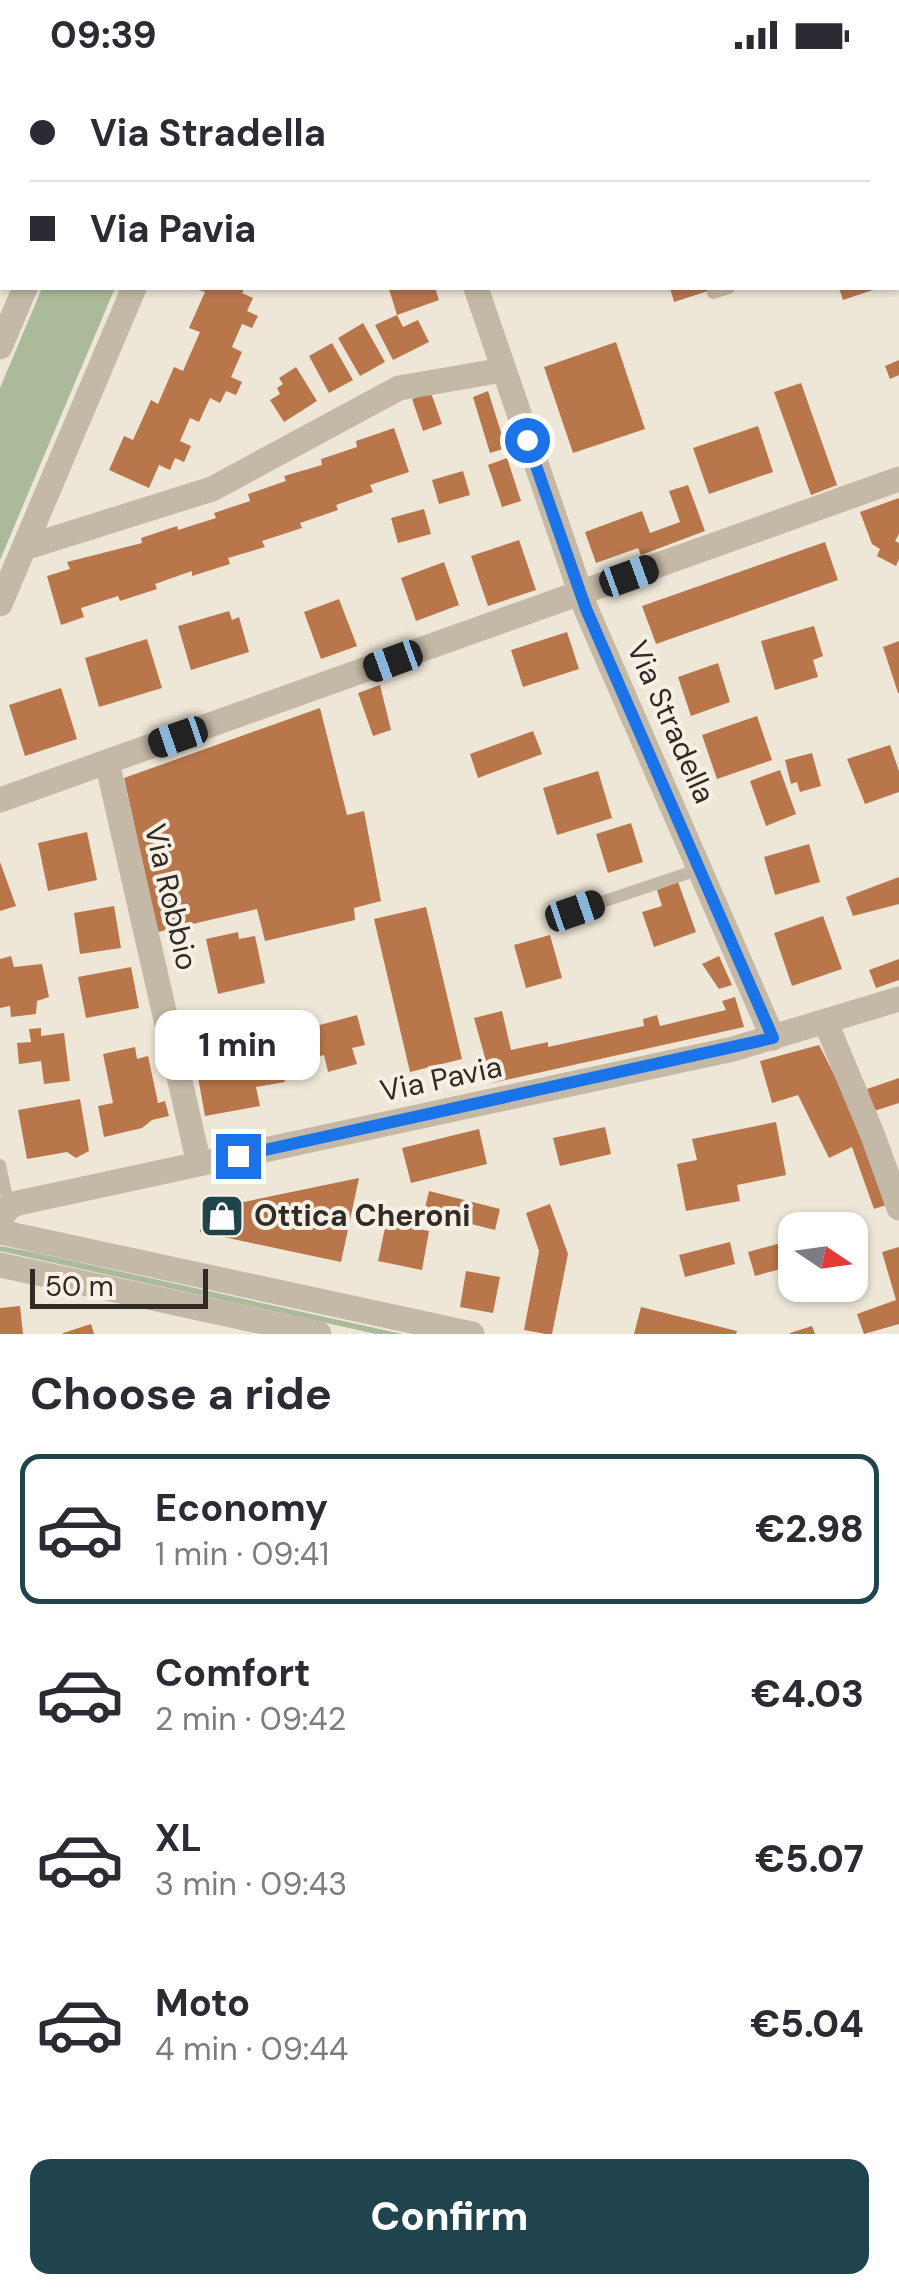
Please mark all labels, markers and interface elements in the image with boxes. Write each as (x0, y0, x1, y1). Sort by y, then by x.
text: 09:39 (50, 10, 157, 60)
text: Via Stradella (90, 108, 326, 158)
text: Via Pavia (90, 204, 256, 254)
route start (505, 418, 550, 463)
car (596, 552, 662, 600)
street label: Via Stradella (618, 635, 725, 809)
car (360, 637, 426, 685)
car (145, 713, 211, 761)
street label: Via Robbio (136, 820, 207, 974)
car (542, 887, 608, 935)
callout: 1 min (156, 1011, 320, 1081)
text: 1 min (198, 1024, 277, 1066)
street label: Via Pavia (377, 1047, 505, 1110)
route end (216, 1134, 261, 1179)
shop icon: Ottica Cheroni (199, 1193, 245, 1239)
place label: Ottica Cheroni (254, 1196, 470, 1235)
north arrow (778, 1212, 868, 1302)
map controls (778, 1212, 868, 1302)
scale bar (30, 1264, 208, 1308)
text: 50 m (45, 1268, 114, 1305)
text: Choose a ride (30, 1364, 332, 1423)
text: Economy (155, 1483, 328, 1533)
icon: car (35, 1484, 125, 1574)
text: €2.98 (755, 1504, 864, 1554)
text: 1 min · 09:41 (155, 1533, 329, 1575)
text: Comfort (155, 1648, 311, 1698)
icon: car (35, 1649, 125, 1739)
text: €4.03 (751, 1669, 864, 1719)
text: 2 min · 09:42 (155, 1698, 346, 1740)
text: XL (155, 1813, 202, 1863)
icon: car (35, 1814, 125, 1904)
text: €5.07 (755, 1834, 864, 1884)
text: 3 min · 09:43 (155, 1863, 347, 1905)
text: Moto (155, 1978, 250, 2028)
icon: car (35, 1979, 125, 2069)
text: €5.04 (750, 1999, 864, 2049)
text: 4 min · 09:44 (155, 2028, 348, 2070)
button: Confirm (30, 2159, 869, 2274)

